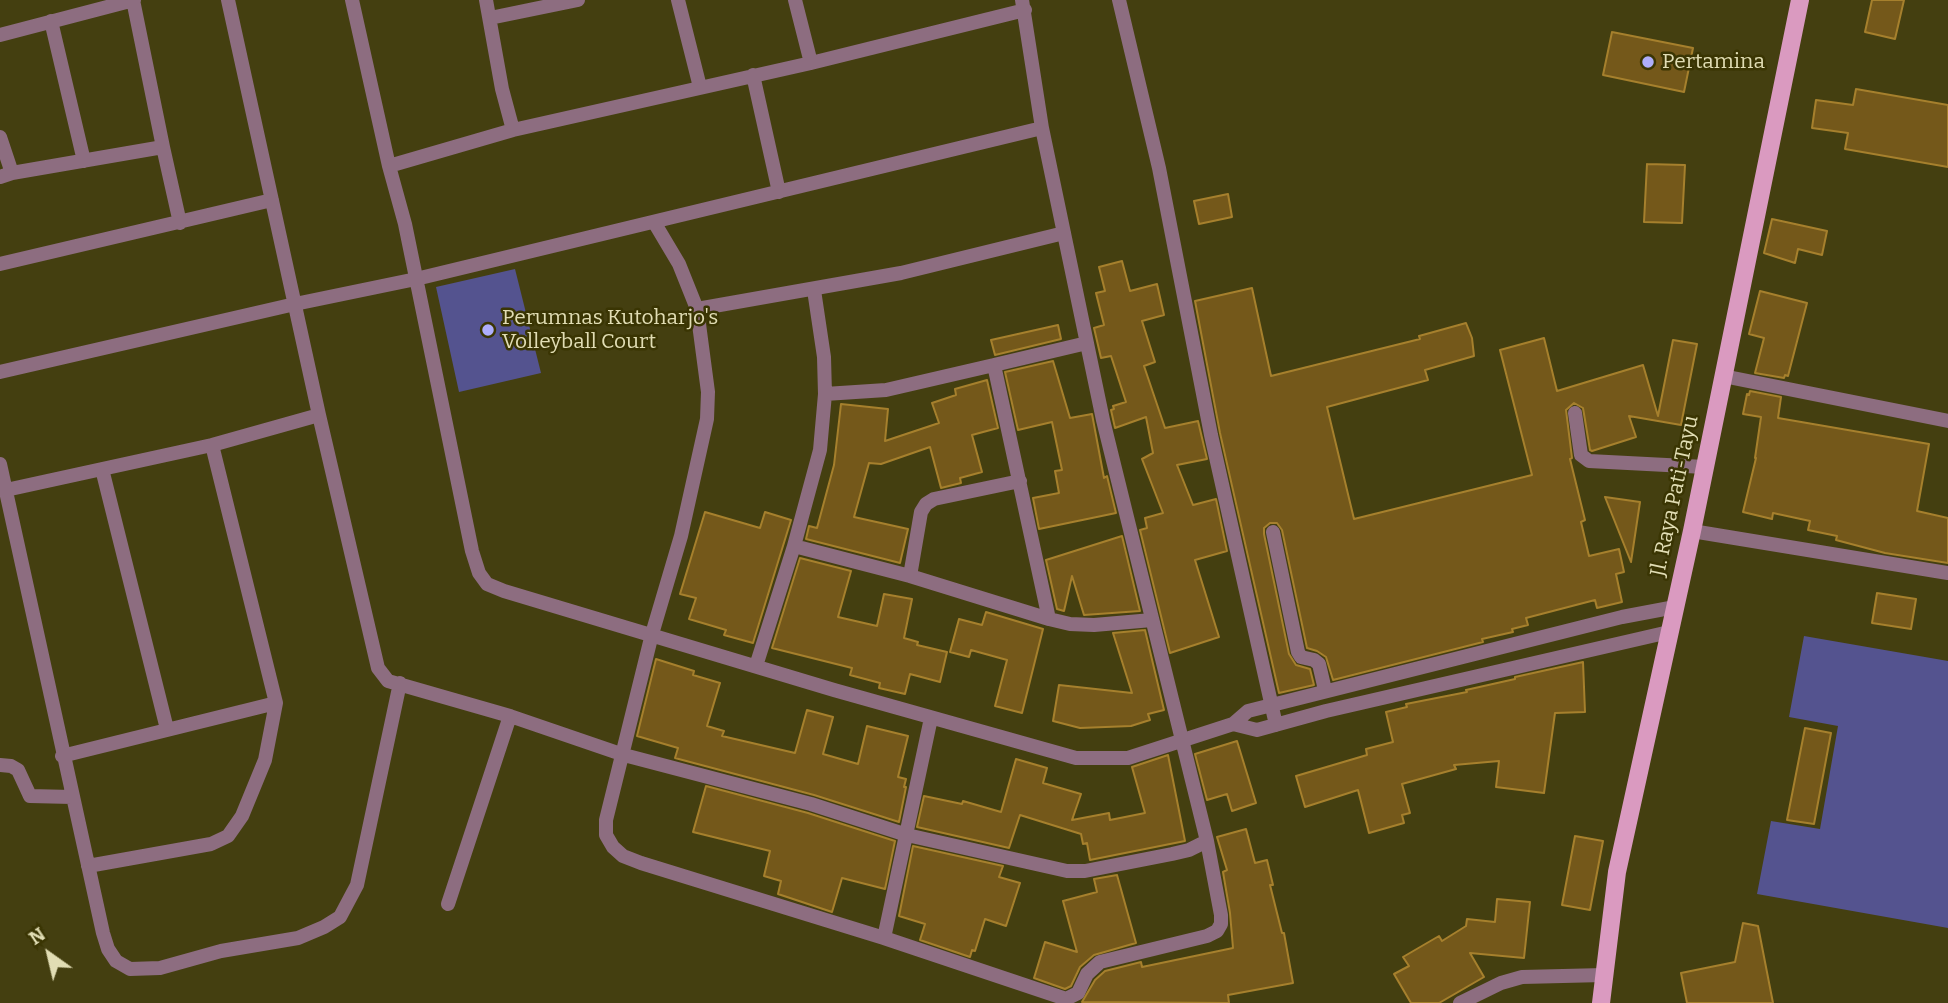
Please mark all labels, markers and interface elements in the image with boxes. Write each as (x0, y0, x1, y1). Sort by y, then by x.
place label: Pertamina (1662, 49, 1765, 75)
marker: Pertamina (1640, 54, 1656, 70)
place label: Perumnas Kutoharjo's Volleyball Court (502, 305, 718, 355)
marker: Perumnas Kutoharjo's Volleyball Court (480, 322, 496, 338)
street label: Jl. Raya Pati-Tayu (1646, 413, 1704, 579)
north arrow (14, 919, 84, 989)
text: N (24, 923, 49, 950)

